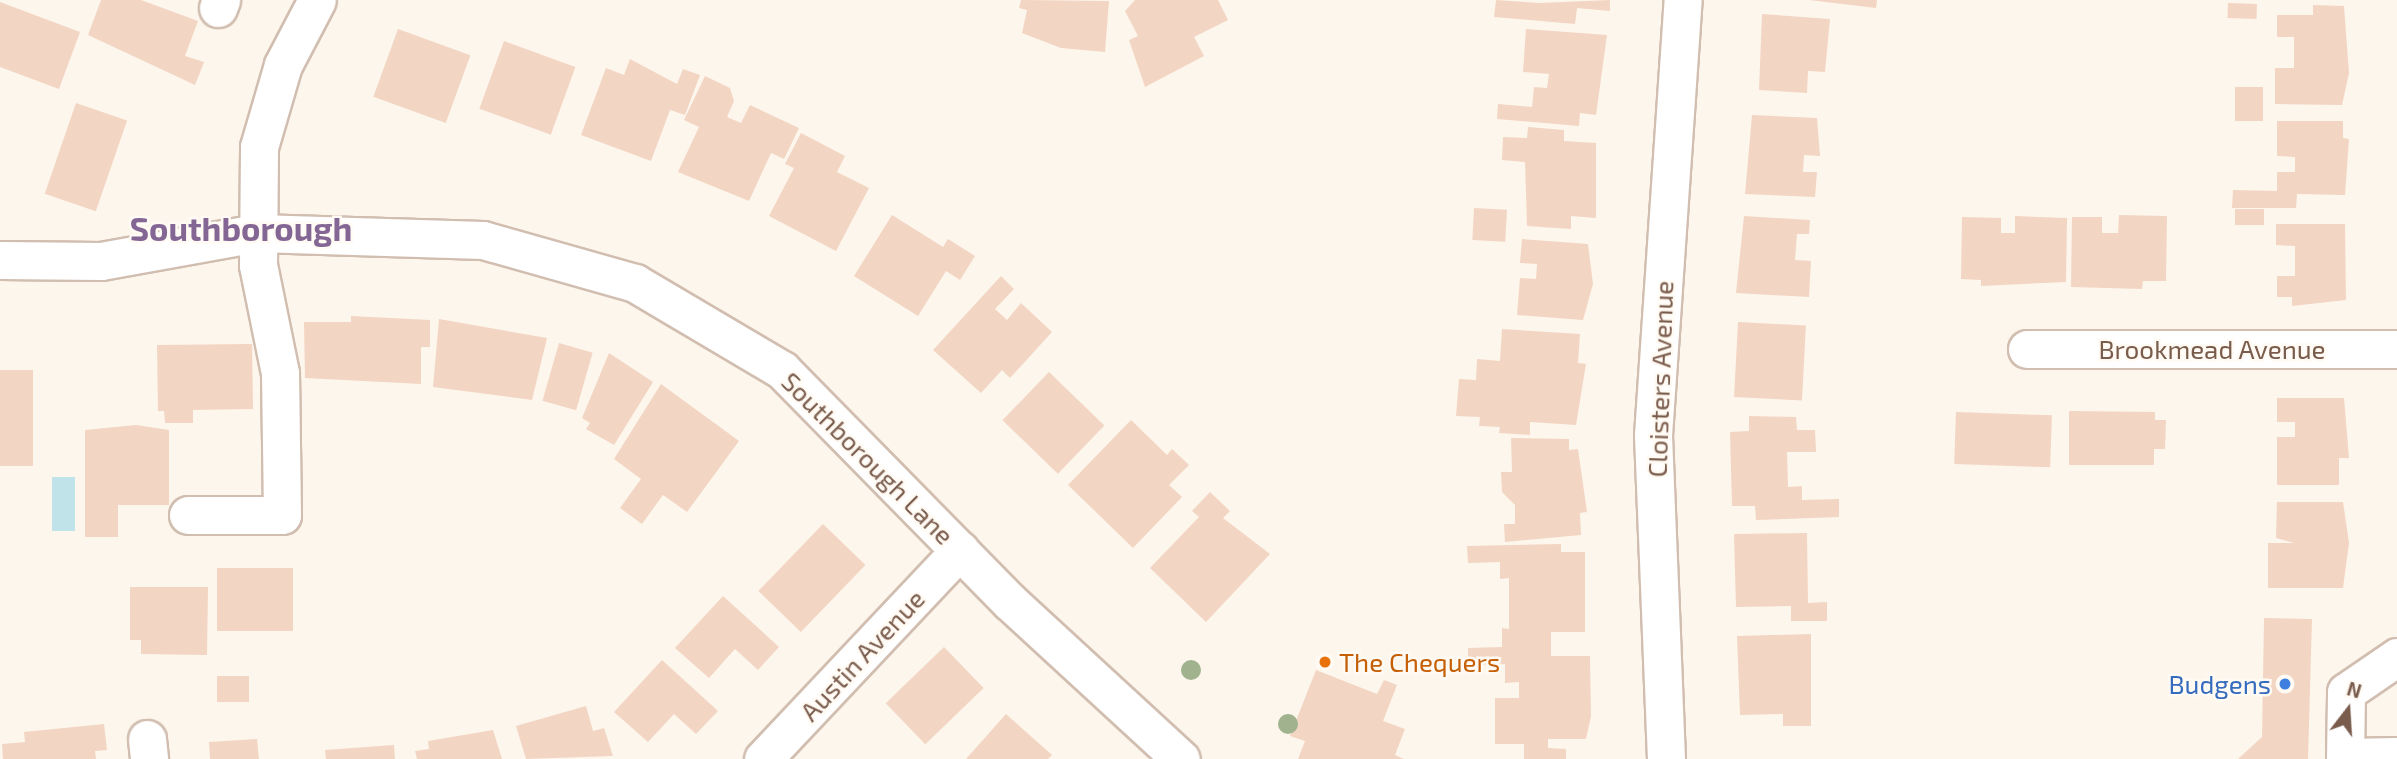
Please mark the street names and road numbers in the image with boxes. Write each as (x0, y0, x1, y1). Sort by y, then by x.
street label: Cloisters Avenue (1641, 280, 1679, 478)
street label: Brookmead Avenue (2098, 333, 2326, 365)
street label: Southborough Lane (775, 365, 961, 551)
street label: Austin Avenue (793, 583, 931, 727)

